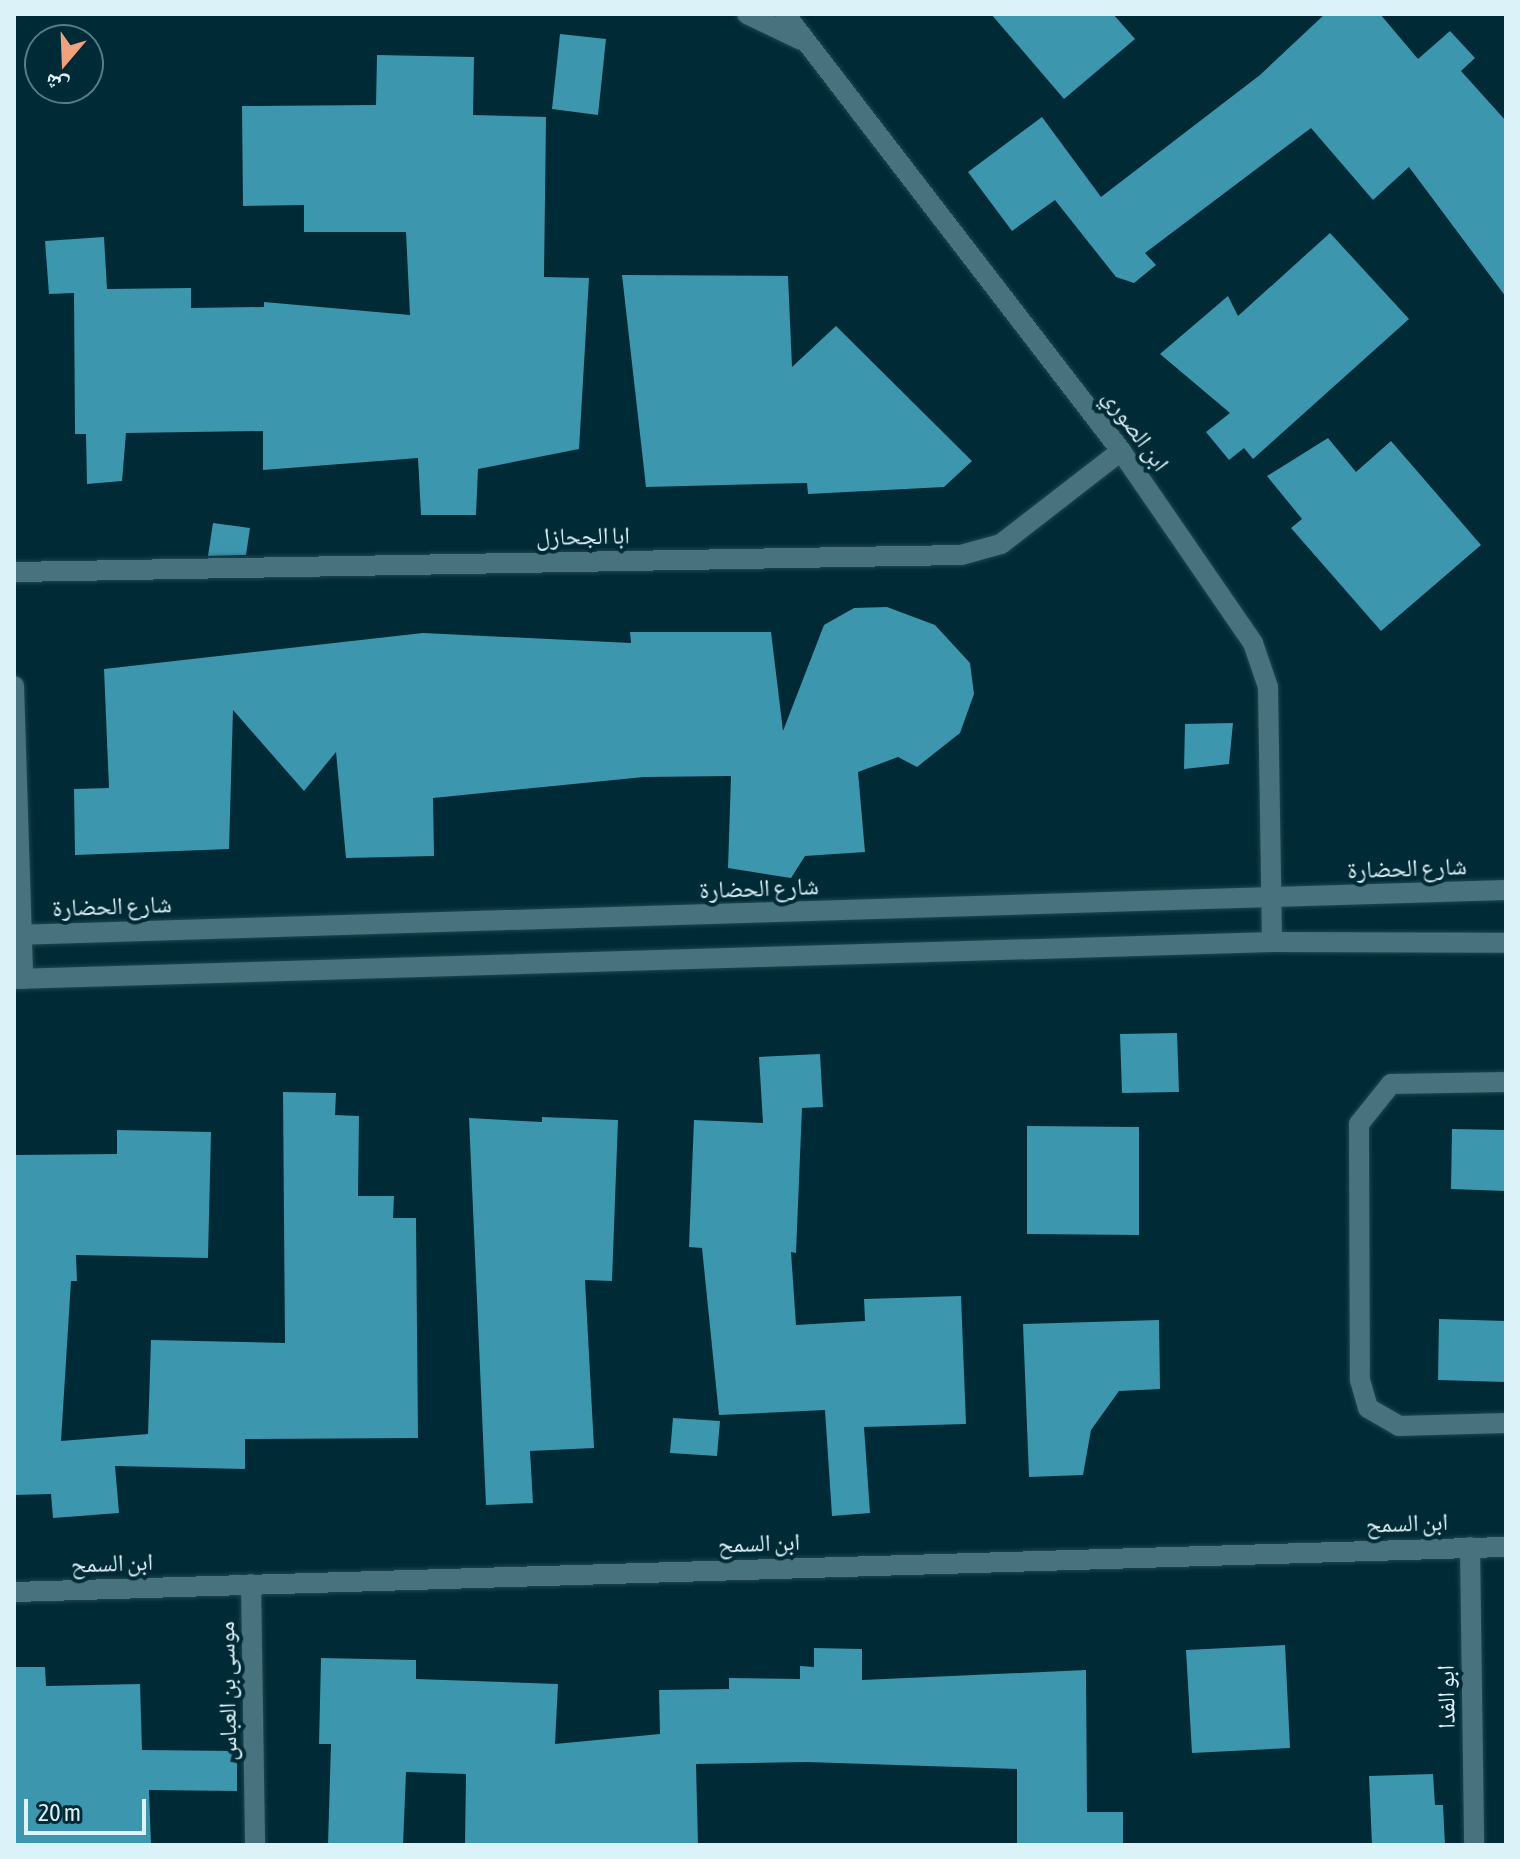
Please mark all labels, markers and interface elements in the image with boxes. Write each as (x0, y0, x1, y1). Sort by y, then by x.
north arrow (24, 24, 104, 104)
text: ش (42, 69, 72, 101)
street label: ابن الصوري (1097, 383, 1175, 477)
street label: ابا الجحازل (536, 521, 630, 551)
street label: شارع الحضارة (1347, 852, 1467, 884)
street label: شارع الحضارة (699, 872, 819, 904)
street label: شارع الحضارة (52, 890, 172, 922)
street label: ابن السمح (1365, 1507, 1449, 1539)
street label: ابن السمح (717, 1527, 801, 1559)
street label: ابن السمح (70, 1547, 154, 1579)
street label: موسى بن العباس (211, 1621, 243, 1761)
street label: ابو الفدا (1431, 1665, 1461, 1729)
scale bar (28, 1783, 150, 1833)
text: 20 m (38, 1799, 81, 1826)

